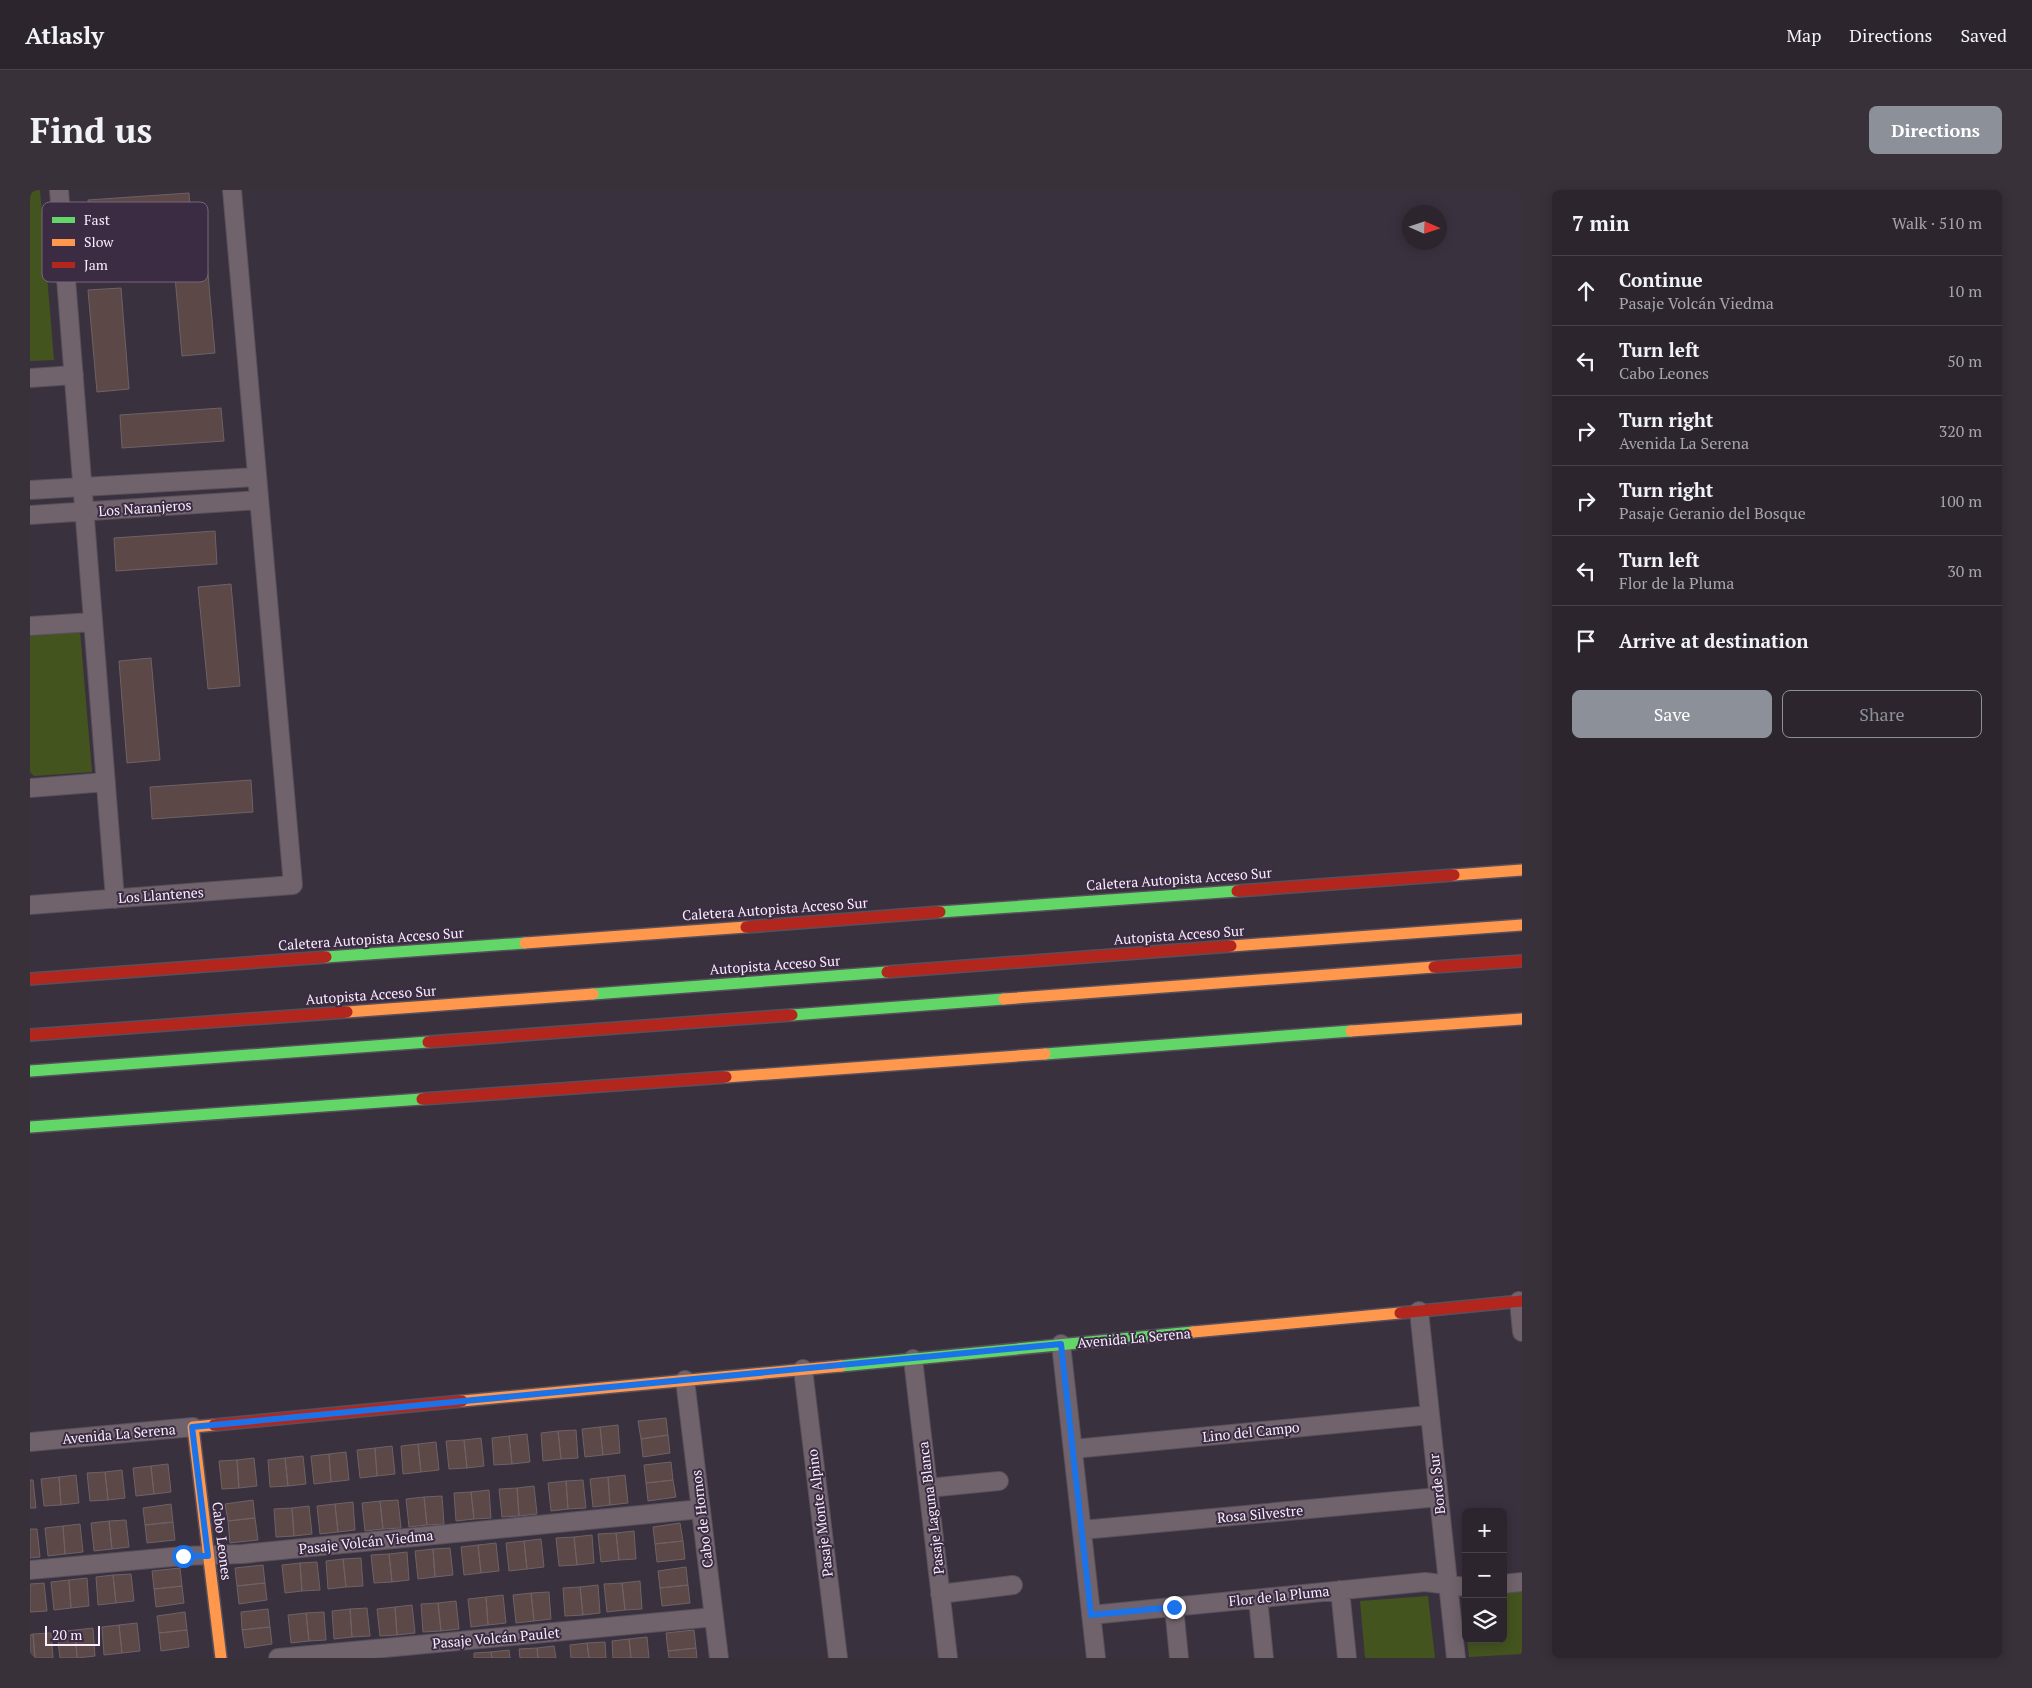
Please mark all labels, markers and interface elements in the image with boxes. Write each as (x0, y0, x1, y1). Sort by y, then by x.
text: Atlasly (25, 19, 104, 51)
text: Map (1786, 23, 1821, 47)
text: Directions (1849, 23, 1932, 47)
text: Saved (1960, 23, 2007, 47)
button: Directions (1869, 106, 2002, 154)
text: Find us (30, 107, 152, 153)
legend (42, 202, 208, 282)
north arrow (1402, 205, 1447, 250)
text: 7 min (1572, 209, 1629, 237)
text: Fast (84, 210, 111, 229)
text: Walk · 510 m (1892, 212, 1982, 234)
text: Slow (84, 232, 114, 251)
text: Jam (84, 255, 108, 274)
text: Continue (1619, 267, 1703, 292)
icon: ahead (1572, 277, 1600, 305)
text: 10 m (1947, 280, 1982, 302)
text: Pasaje Volcán Viedma (1619, 292, 1774, 314)
text: Turn left (1619, 337, 1700, 362)
icon: left (1572, 347, 1600, 375)
text: 50 m (1947, 350, 1982, 372)
text: Cabo Leones (1619, 362, 1709, 384)
text: Turn right (1619, 407, 1713, 432)
icon: right (1572, 417, 1600, 445)
text: 320 m (1939, 420, 1982, 442)
text: Avenida La Serena (1619, 432, 1749, 454)
text: Turn right (1619, 477, 1713, 502)
icon: right (1572, 487, 1600, 515)
text: 100 m (1939, 490, 1982, 512)
street label: Los Naranjeros (98, 495, 192, 520)
text: Pasaje Geranio del Bosque (1619, 502, 1806, 524)
text: Turn left (1619, 547, 1700, 572)
icon: left (1572, 557, 1600, 585)
text: 30 m (1947, 560, 1982, 582)
text: Flor de la Pluma (1619, 572, 1734, 594)
icon: arrive (1572, 627, 1600, 655)
text: Arrive at destination (1619, 628, 1808, 653)
button: Save (1572, 690, 1772, 738)
button: Share (1782, 690, 1982, 738)
street label: Caletera Autopista Acceso Sur (1085, 862, 1273, 894)
street label: Los Llantenes (117, 882, 204, 907)
street label: Caletera Autopista Acceso Sur (681, 892, 869, 924)
street label: Autopista Acceso Sur (1113, 920, 1246, 949)
street label: Caletera Autopista Acceso Sur (277, 922, 465, 954)
street label: Autopista Acceso Sur (709, 950, 842, 979)
street label: Autopista Acceso Sur (305, 980, 438, 1009)
street label: Avenida La Serena (1076, 1323, 1191, 1352)
street label: Lino del Campo (1201, 1417, 1301, 1446)
street label: Avenida La Serena (61, 1419, 176, 1448)
street label: Pasaje Laguna Blanca (913, 1441, 948, 1576)
street label: Pasaje Monte Alpino (802, 1448, 837, 1578)
street label: Borde Sur (1424, 1452, 1449, 1515)
street label: Cabo de Hornos (686, 1469, 717, 1569)
street label: Rosa Silvestre (1216, 1500, 1304, 1527)
street label: Cabo Leones (208, 1501, 237, 1581)
map controls (1462, 1508, 1507, 1643)
button: + (1462, 1508, 1507, 1553)
street label: Pasaje Volcán Viedma (298, 1525, 434, 1558)
route start (172, 1545, 195, 1568)
button: − (1462, 1553, 1507, 1598)
street label: Flor de la Pluma (1228, 1581, 1330, 1610)
route end (1163, 1596, 1186, 1619)
button: layers (1462, 1598, 1507, 1643)
street label: Pasaje Volcán Paulet (431, 1622, 561, 1653)
scale bar (45, 1623, 100, 1646)
text: 20 m (52, 1625, 82, 1644)

